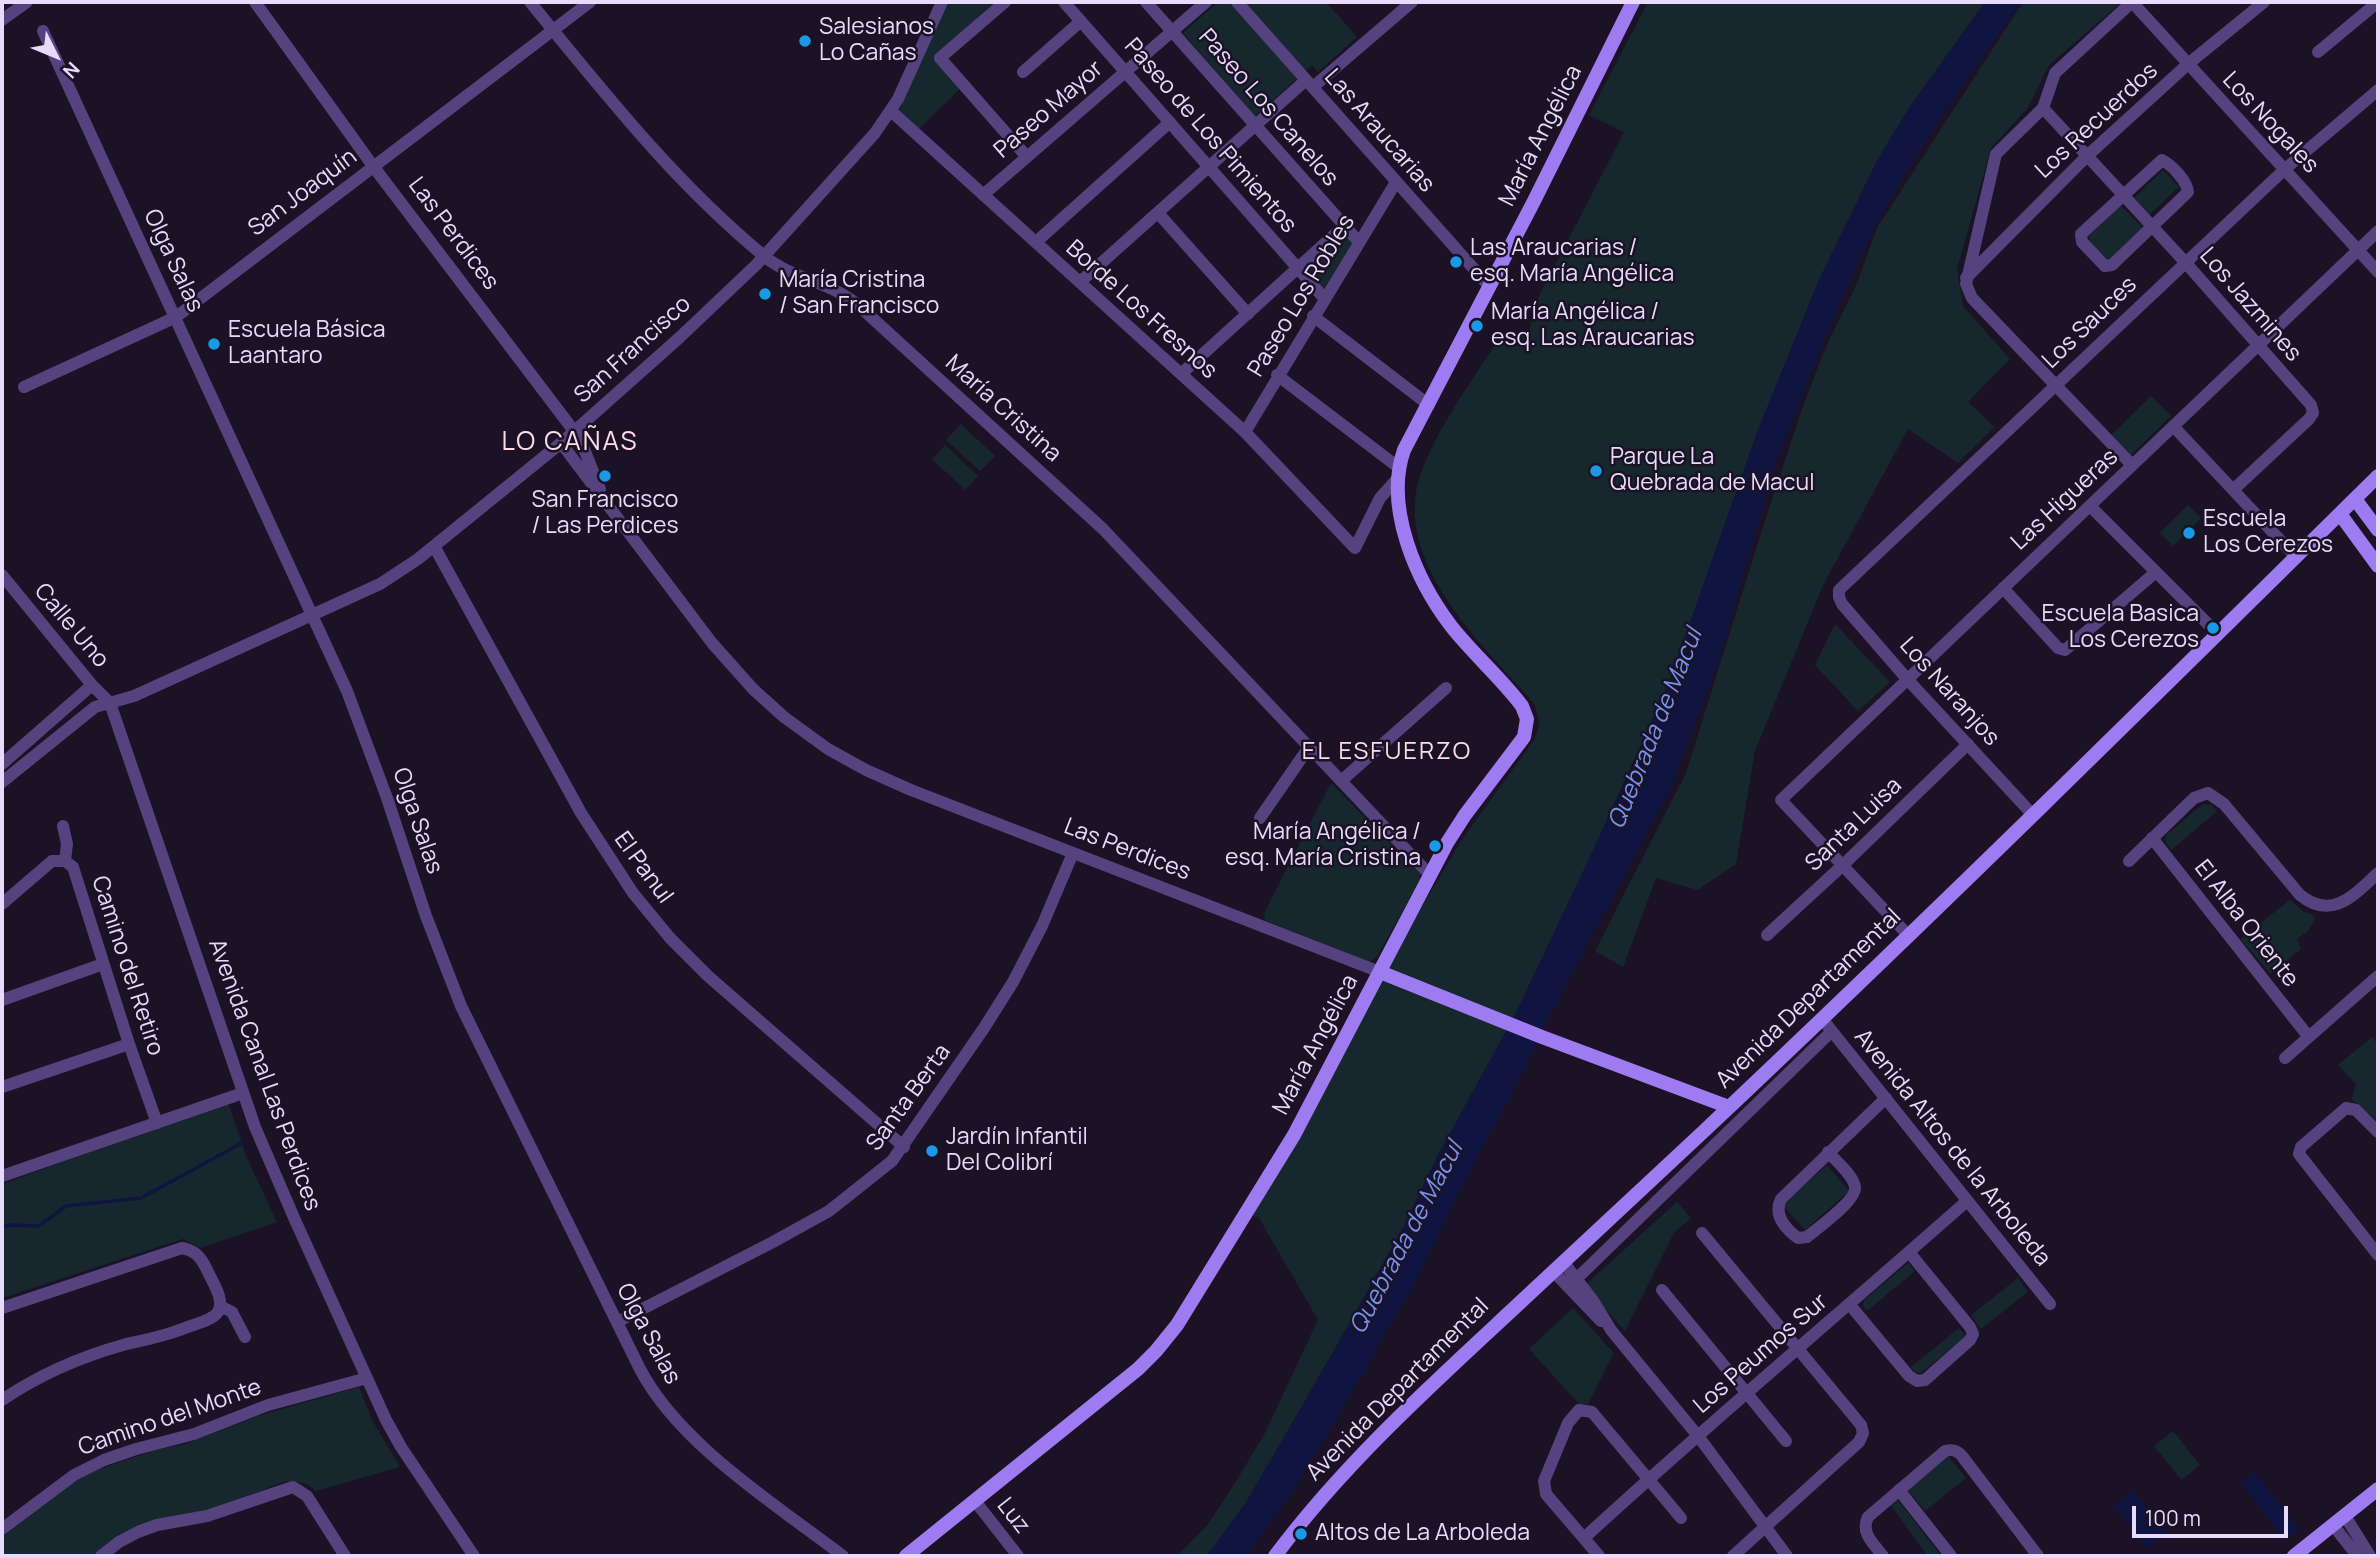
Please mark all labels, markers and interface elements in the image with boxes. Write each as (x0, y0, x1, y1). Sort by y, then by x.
place label: Salesianos Lo Cañas (819, 14, 934, 68)
north arrow (21, 21, 91, 91)
street label: Paseo Los Canelos (1192, 24, 1344, 192)
marker: Salesianos Lo Cañas (797, 33, 813, 49)
street label: Paseo de Los Pimientos (1118, 33, 1302, 239)
street label: Paseo Mayor (989, 55, 1109, 165)
text: N (57, 56, 86, 84)
street label: Los Recuerdos (2030, 57, 2164, 185)
street label: María Angélica (1494, 61, 1588, 211)
street label: Las Araucarias (1318, 64, 1440, 198)
street label: Los Nogales (2216, 67, 2324, 179)
street label: San Joaquín (243, 143, 363, 243)
street label: Las Perdices (402, 172, 504, 296)
street label: Olga Salas (137, 205, 209, 317)
street label: Paseo Los Robles (1243, 210, 1361, 382)
street label: Borde Los Fresnos (1060, 235, 1222, 385)
place label: Las Araucarias / esq. María Angélica (1470, 235, 1674, 289)
street label: Los Jazmines (2193, 243, 2307, 367)
marker: Las Araucarias / esq. María Angélica (1448, 254, 1464, 270)
place label: María Cristina / San Francisco (779, 267, 939, 321)
street label: Los Sauces (2037, 271, 2143, 375)
marker: María Cristina / San Francisco (757, 286, 773, 302)
street label: San Francisco (569, 291, 697, 409)
place label: María Angélica / esq. Las Araucarias (1491, 299, 1695, 353)
place label: Escuela Básica Laantaro (228, 317, 386, 371)
marker: María Angélica / esq. Las Araucarias (1469, 318, 1485, 334)
marker: Escuela Básica Laantaro (206, 336, 222, 352)
street label: María Cristina (939, 350, 1067, 468)
district label: LO CAÑAS (502, 427, 638, 459)
place label: Parque La Quebrada de Macul (1610, 444, 1815, 498)
street label: Las Higueras (2006, 444, 2124, 556)
marker: Parque La Quebrada de Macul (1588, 463, 1604, 479)
marker: San Francisco / Las Perdices (597, 468, 613, 484)
place label: San Francisco / Las Perdices (532, 487, 678, 541)
place label: Escuela Los Cerezos (2203, 506, 2333, 560)
marker: Escuela Los Cerezos (2181, 525, 2197, 541)
street label: Calle Uno (28, 578, 114, 674)
place label: Escuela Basica Los Cerezos (2041, 601, 2199, 655)
marker: Escuela Basica Los Cerezos (2205, 620, 2221, 636)
water label: Quebrada de Macul (1603, 625, 1709, 833)
street label: Los Naranjos (1893, 632, 2005, 752)
district label: EL ESFUERZO (1303, 738, 1471, 766)
street label: Olga Salas (386, 764, 448, 878)
street label: Santa Luisa (1800, 772, 1908, 878)
street label: Las Perdices (1060, 813, 1194, 887)
place label: María Angélica / esq. María Cristina (1225, 819, 1421, 873)
street label: El Panul (608, 827, 678, 909)
marker: María Angélica / esq. María Cristina (1427, 838, 1443, 854)
street label: El Alba Oriente (2188, 855, 2304, 993)
street label: Camino del Retiro (85, 873, 169, 1059)
street label: Avenida Departamental (1711, 903, 1907, 1095)
street label: Avenida Canal Las Perdices (202, 935, 326, 1215)
street label: María Angélica (1268, 970, 1364, 1120)
street label: Avenida Altos de la Arboleda (1848, 1024, 2056, 1272)
street label: Santa Berta (861, 1039, 957, 1157)
place label: Jardín Infantil Del Colibrí (946, 1124, 1088, 1178)
water label: Quebrada de Macul (1344, 1137, 1470, 1339)
marker: Jardín Infantil Del Colibrí (924, 1143, 940, 1159)
street label: Olga Salas (610, 1279, 686, 1389)
street label: Los Peumos Sur (1688, 1288, 1834, 1420)
street label: Avenida Departamental (1301, 1293, 1495, 1487)
street label: Camino del Monte (75, 1374, 265, 1462)
scale bar (2135, 1492, 2291, 1536)
street label: Luz (991, 1493, 1035, 1539)
text: 100 m (2145, 1504, 2201, 1532)
place label: Altos de La Arboleda (1315, 1520, 1530, 1548)
marker: Altos de La Arboleda (1293, 1526, 1309, 1542)

